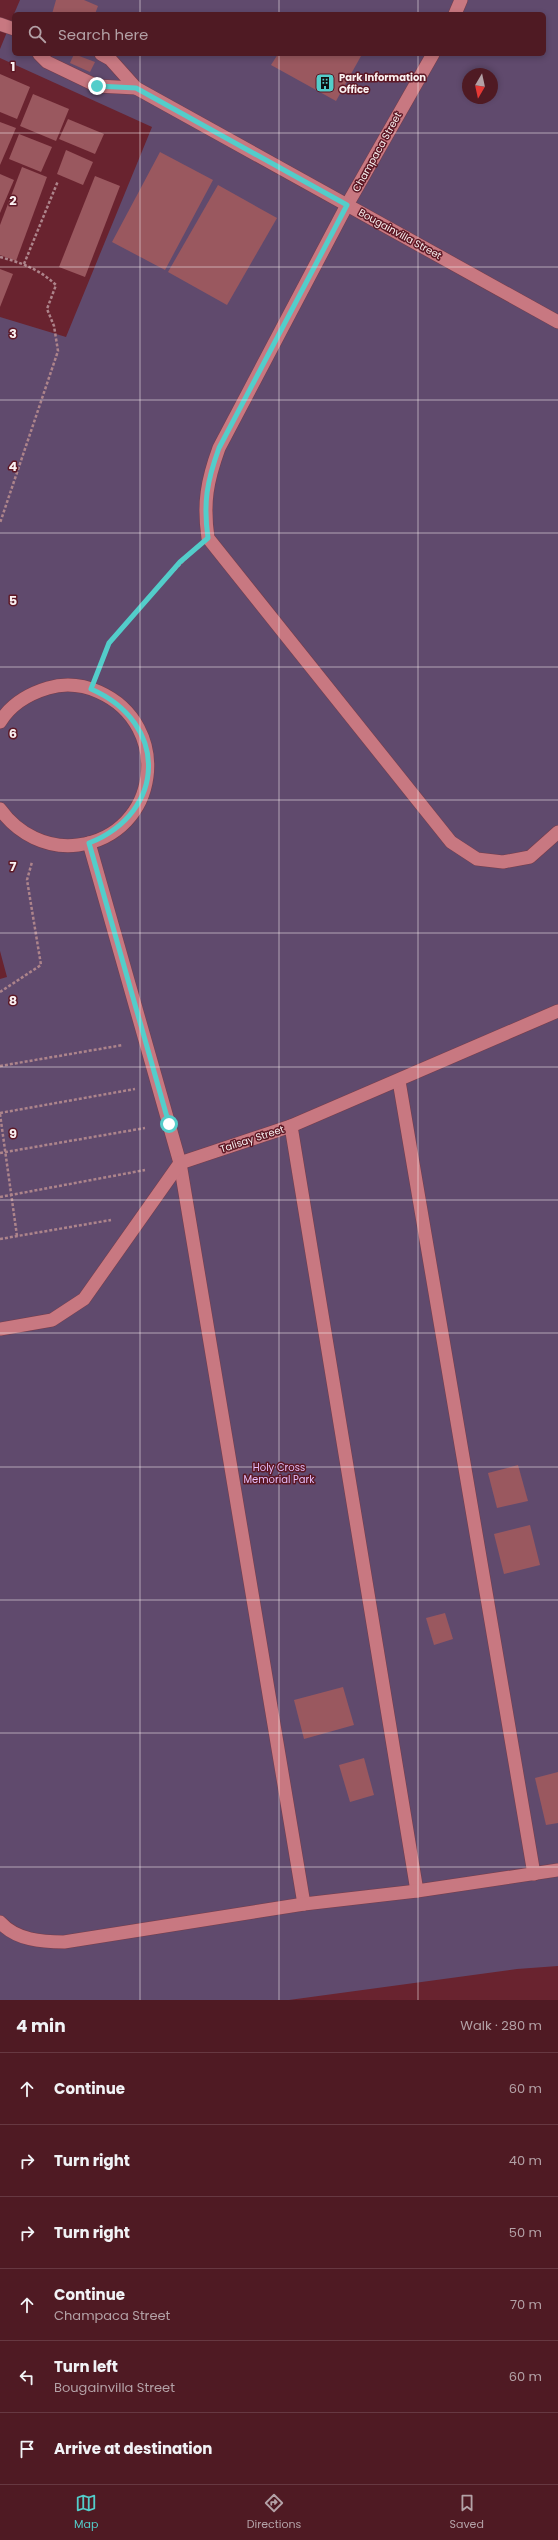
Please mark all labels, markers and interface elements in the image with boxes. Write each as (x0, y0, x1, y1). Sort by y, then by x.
search box (12, 12, 546, 56)
icon: search (26, 23, 48, 45)
text: Search here (58, 24, 148, 45)
text: 1 (11, 57, 15, 76)
north arrow (462, 68, 498, 104)
place label: Park Information Office (339, 70, 426, 97)
building icon: Park Information Office (314, 72, 336, 94)
route end (88, 77, 106, 95)
street label: Champaca Street (349, 109, 405, 195)
text: 2 (9, 191, 17, 210)
street label: Bougainvilla Street (356, 205, 445, 263)
text: 3 (9, 324, 17, 343)
text: 4 (9, 457, 18, 476)
text: 5 (9, 591, 17, 610)
text: 6 (9, 724, 17, 743)
text: 7 (10, 857, 17, 876)
text: 8 (9, 991, 17, 1010)
route start (160, 1115, 178, 1133)
street label: Talisay Street (218, 1121, 286, 1156)
text: 9 (9, 1124, 17, 1143)
park label: Holy Cross Memorial Park (243, 1460, 315, 1487)
text: 4 min (16, 2014, 66, 2038)
text: Walk · 280 m (460, 2016, 542, 2035)
icon: ahead (16, 2078, 38, 2100)
text: Continue (54, 2078, 125, 2099)
text: 60 m (509, 2079, 542, 2098)
icon: right (16, 2150, 38, 2172)
text: Turn right (54, 2150, 130, 2171)
text: 40 m (509, 2151, 542, 2170)
icon: right (16, 2222, 38, 2244)
text: Turn right (54, 2222, 130, 2243)
text: 50 m (509, 2223, 542, 2242)
text: Continue (54, 2284, 125, 2305)
icon: ahead (16, 2294, 38, 2316)
text: 70 m (510, 2295, 542, 2314)
text: Champaca Street (54, 2306, 170, 2325)
text: Turn left (54, 2356, 118, 2377)
icon: left (16, 2366, 38, 2388)
text: 60 m (509, 2367, 542, 2386)
text: Bougainvilla Street (54, 2378, 175, 2397)
icon: arrive (16, 2438, 38, 2460)
text: Arrive at destination (54, 2438, 212, 2459)
tab: Map (74, 2492, 98, 2533)
tab: Directions (247, 2492, 301, 2533)
tab: Saved (450, 2492, 484, 2533)

